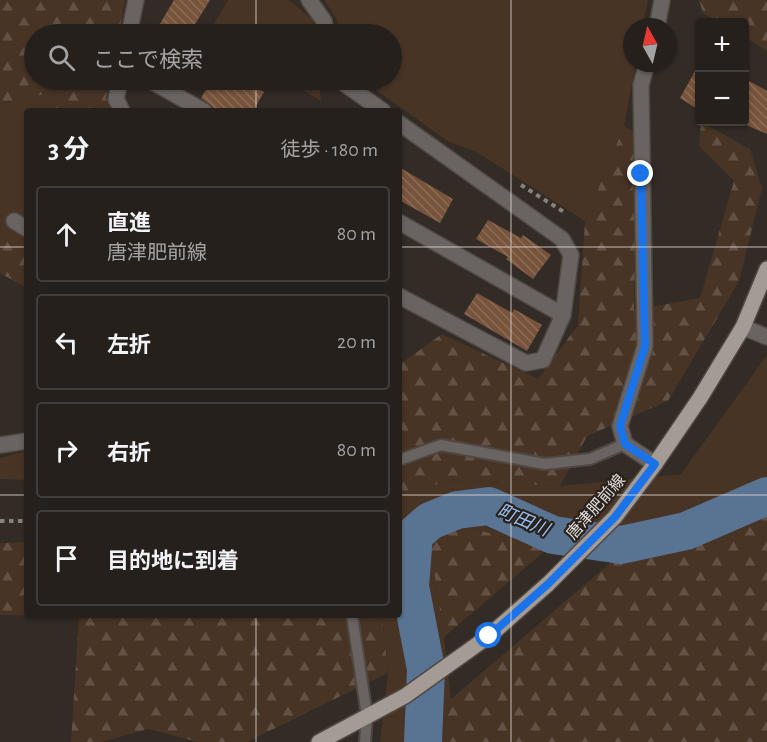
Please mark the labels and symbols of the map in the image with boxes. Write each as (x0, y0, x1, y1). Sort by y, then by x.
north arrow (623, 18, 677, 72)
route end (627, 160, 653, 186)
street label: 唐津肥前線 (563, 471, 628, 542)
water label: 町田川 (495, 501, 554, 541)
route start (475, 622, 501, 648)

